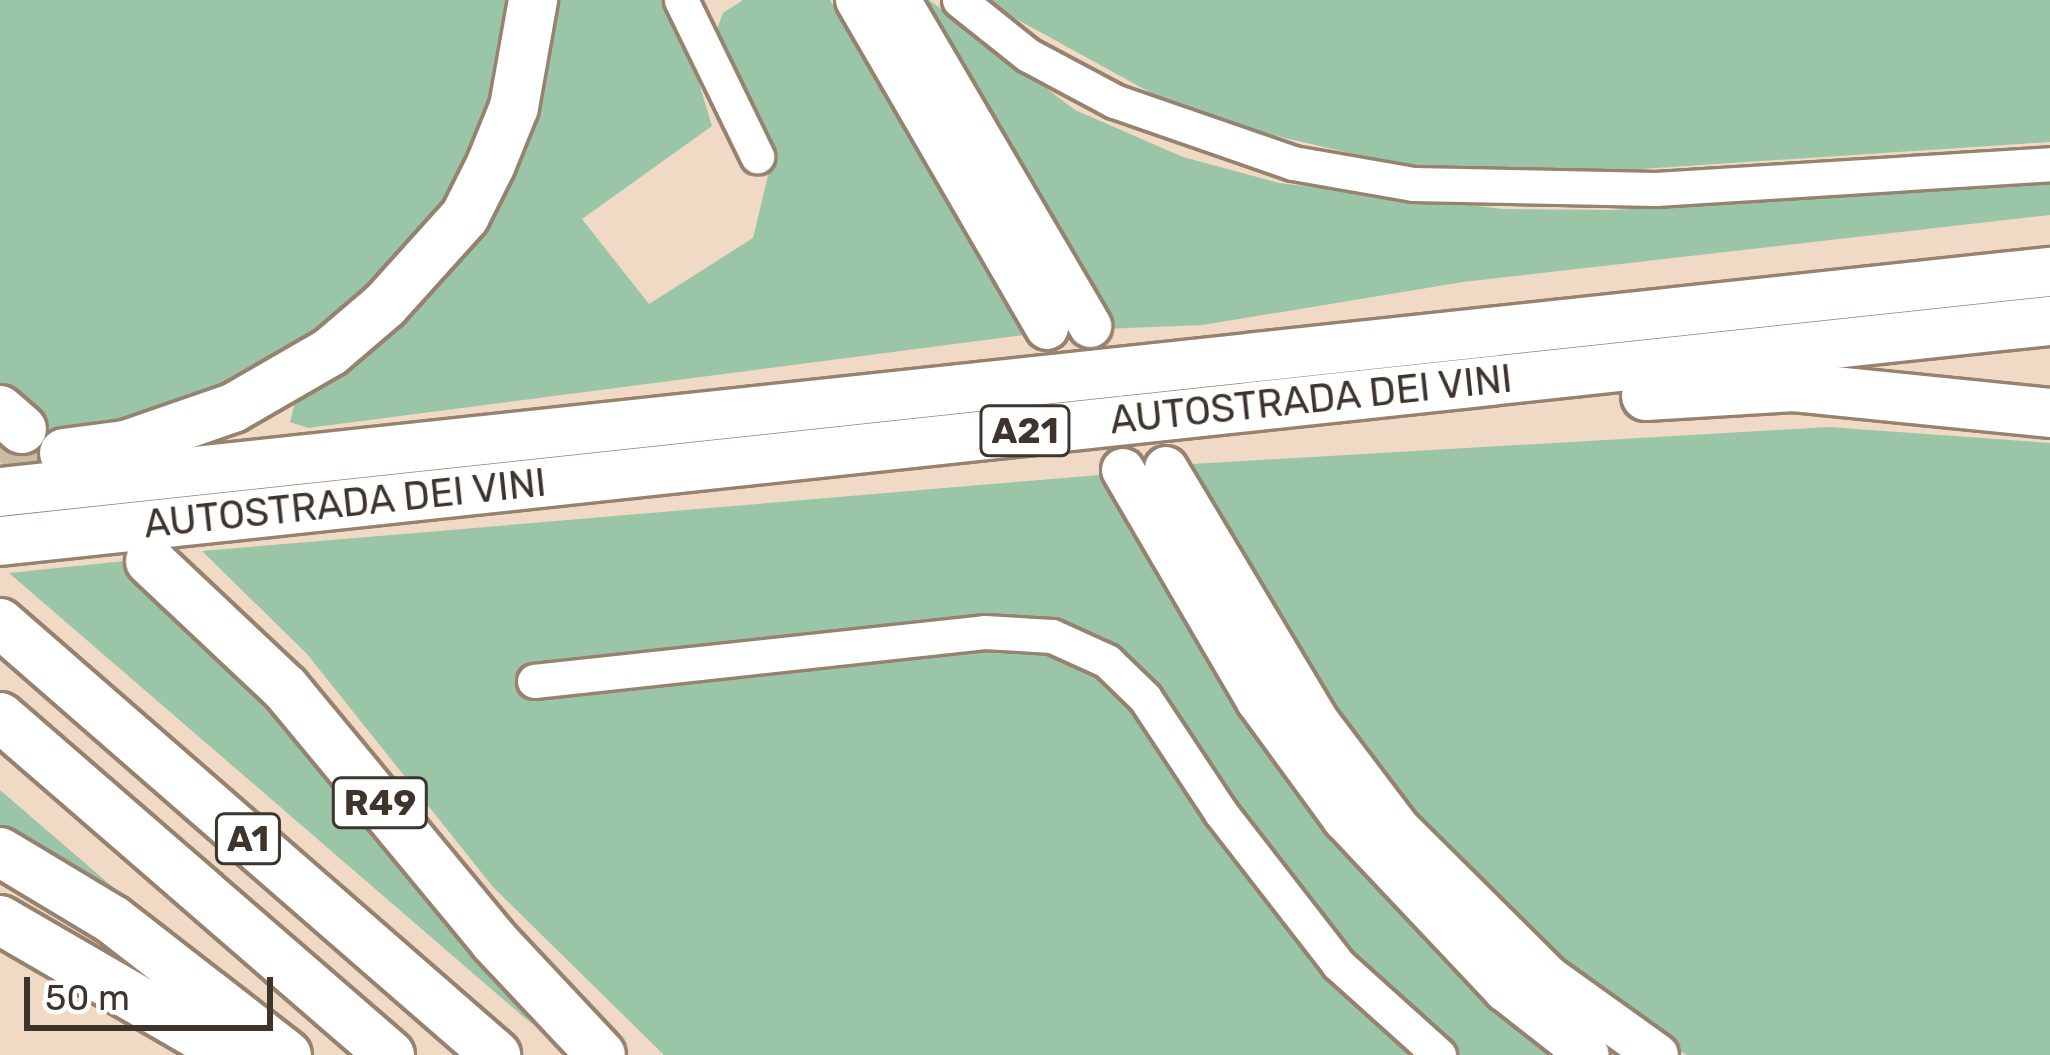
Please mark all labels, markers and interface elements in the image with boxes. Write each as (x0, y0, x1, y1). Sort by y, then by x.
street label: AUTOSTRADA DEI VINI (1107, 355, 1515, 445)
road number: A21 (977, 401, 1073, 461)
street label: AUTOSTRADA DEI VINI (141, 459, 549, 549)
road number: R49 (329, 773, 431, 833)
road number: A1 (212, 809, 284, 869)
scale bar (30, 953, 279, 1027)
text: 50 m (45, 976, 130, 1019)

